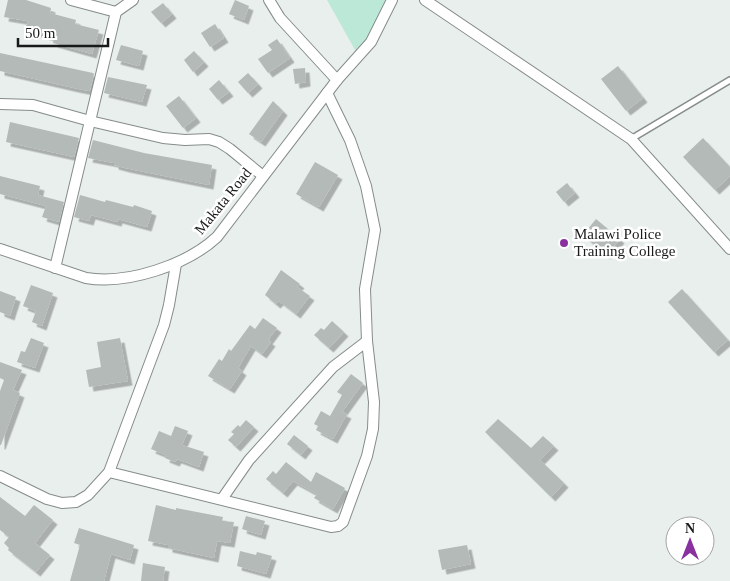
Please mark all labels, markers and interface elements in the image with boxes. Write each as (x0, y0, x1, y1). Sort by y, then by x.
scale bar (18, 15, 108, 47)
text: 50 m (25, 25, 56, 41)
street label: Makata Road (191, 164, 255, 237)
place label: Malawi Police Training College (574, 226, 676, 259)
marker: Malawi Police Training College (558, 237, 570, 249)
north arrow (665, 516, 715, 566)
text: N (685, 521, 695, 536)

